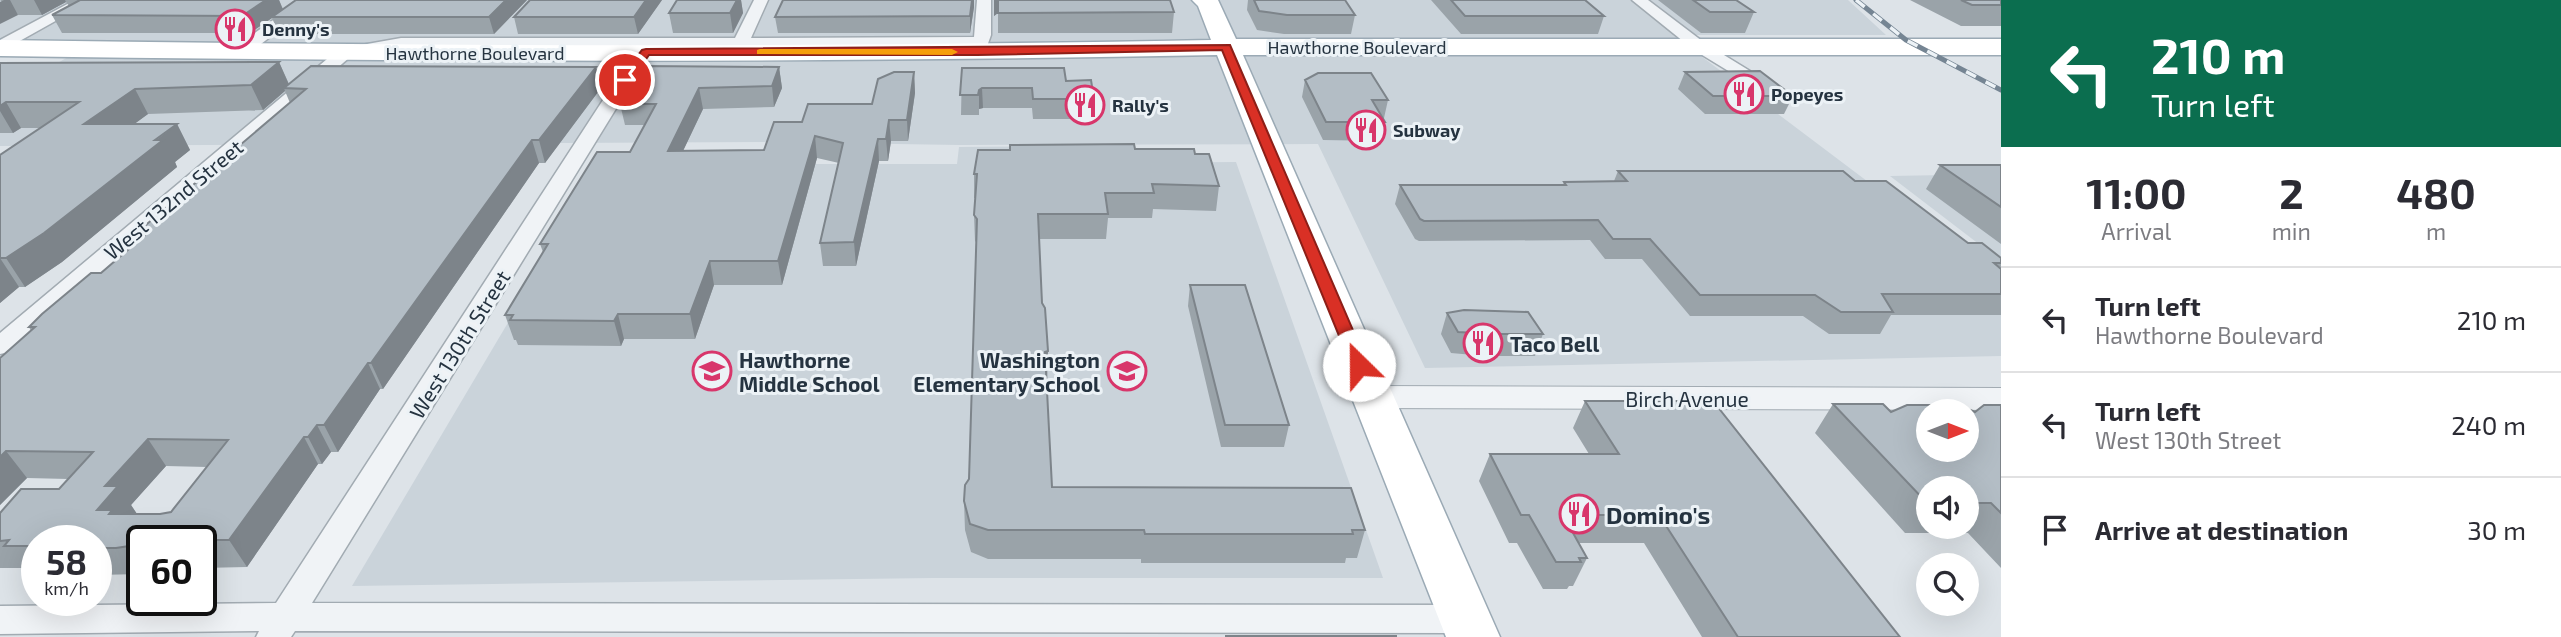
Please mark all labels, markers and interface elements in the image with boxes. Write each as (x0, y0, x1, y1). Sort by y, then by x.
restaurant icon: Denny's (214, 8, 256, 50)
place label: Denny's (262, 18, 330, 40)
text: 210 m (2151, 25, 2285, 84)
icon: left (2036, 28, 2127, 119)
street label: Hawthorne Boulevard (1268, 36, 1446, 58)
street label: Hawthorne Boulevard (386, 42, 564, 64)
pin (595, 50, 655, 110)
icon: arrive (606, 61, 644, 99)
restaurant icon: Popeyes (1723, 73, 1765, 115)
place label: Popeyes (1771, 83, 1843, 105)
restaurant icon: Rally's (1064, 84, 1106, 126)
text: Turn left (2151, 85, 2275, 123)
place label: Rally's (1112, 94, 1169, 116)
restaurant icon: Subway (1345, 109, 1387, 151)
place label: Subway (1393, 119, 1461, 141)
street label: West 132nd Street (99, 134, 247, 264)
text: 11:00 (2086, 167, 2186, 217)
text: 2 (2279, 167, 2304, 217)
text: 480 (2396, 167, 2476, 217)
text: Arrival (2101, 217, 2171, 245)
text: min (2272, 217, 2311, 245)
text: m (2426, 217, 2446, 245)
street label: West 130th Street (403, 265, 515, 423)
text: Turn left (2095, 290, 2201, 321)
icon: left (2036, 301, 2074, 339)
text: 210 m (2457, 304, 2526, 335)
text: Hawthorne Boulevard (2095, 321, 2324, 349)
restaurant icon: Taco Bell (1462, 322, 1504, 364)
position arrow (1322, 328, 1396, 402)
place label: Taco Bell (1510, 331, 1599, 356)
place label: Hawthorne Middle School (739, 347, 880, 396)
place label: Washington Elementary School (913, 347, 1100, 397)
school or university icon: Hawthorne Middle School (691, 350, 733, 392)
school or university icon: Washington Elementary School (1106, 350, 1148, 392)
street label: Birch Avenue (1625, 386, 1749, 411)
text: Turn left (2095, 395, 2201, 426)
north arrow (1916, 399, 1979, 462)
map controls (1916, 399, 1979, 616)
icon: left (2036, 406, 2074, 444)
text: 240 m (2451, 409, 2526, 440)
text: West 130th Street (2095, 426, 2281, 454)
button: sound (1916, 476, 1979, 539)
restaurant icon: Domino's (1558, 493, 1600, 535)
place label: Domino's (1606, 500, 1710, 529)
icon: arrive (2036, 511, 2074, 549)
text: Arrive at destination (2095, 514, 2348, 545)
text: 30 m (2467, 514, 2526, 545)
speed limit sign: 60 (126, 525, 217, 616)
text: 58 (46, 540, 87, 582)
button: search (1916, 553, 1979, 616)
text: km/h (44, 577, 89, 599)

